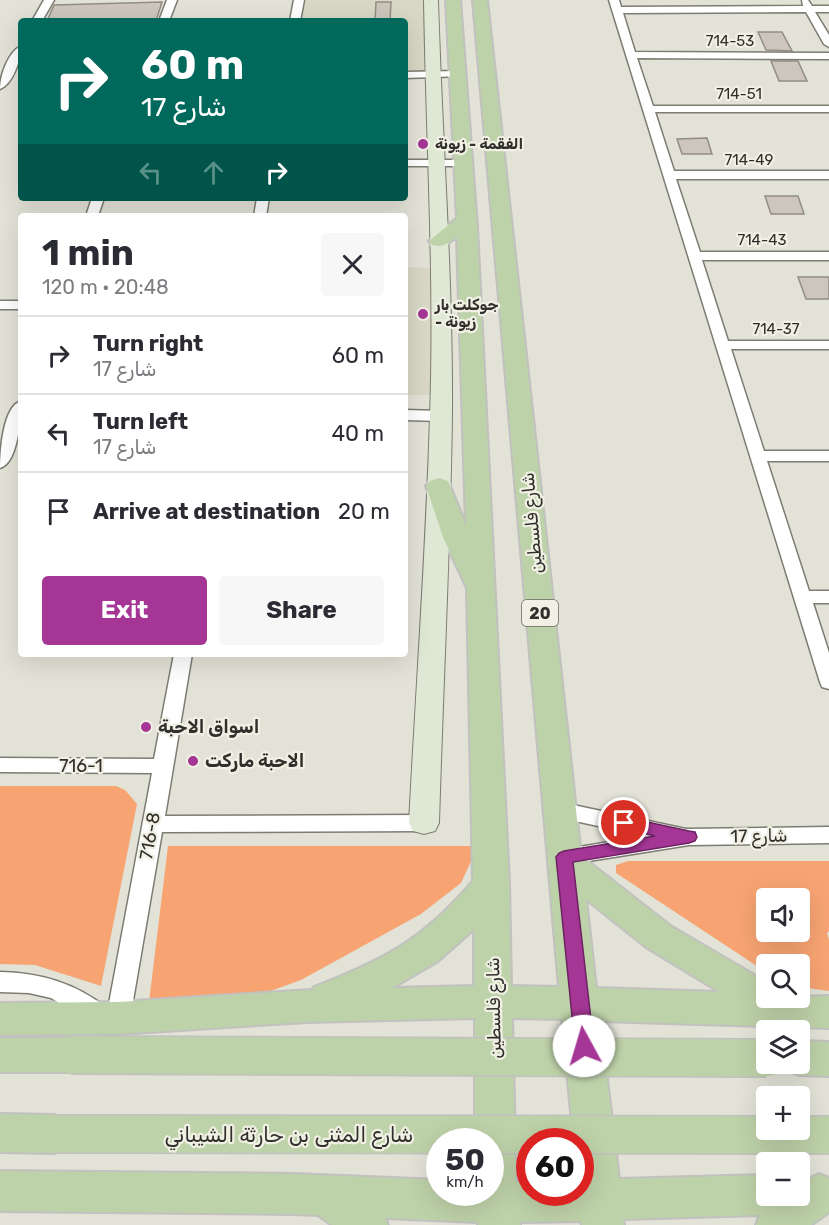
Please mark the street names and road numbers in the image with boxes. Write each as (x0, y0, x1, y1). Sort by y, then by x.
street label: 714-53 (706, 32, 754, 50)
street label: 714-51 (716, 85, 762, 103)
street label: 714-49 (725, 151, 773, 169)
street label: 714-43 (737, 231, 787, 249)
street label: 714-37 (752, 320, 800, 338)
street label: شارع فلسطين (517, 471, 548, 574)
road number: 20 (522, 600, 558, 626)
street label: 716-1 (59, 755, 103, 777)
street label: 716-8 (135, 810, 165, 862)
street label: شارع 17 (730, 825, 788, 848)
street label: شارع فلسطين (482, 957, 507, 1059)
street label: شارع المثنى بن حارثة الشيباني (165, 1122, 413, 1151)

